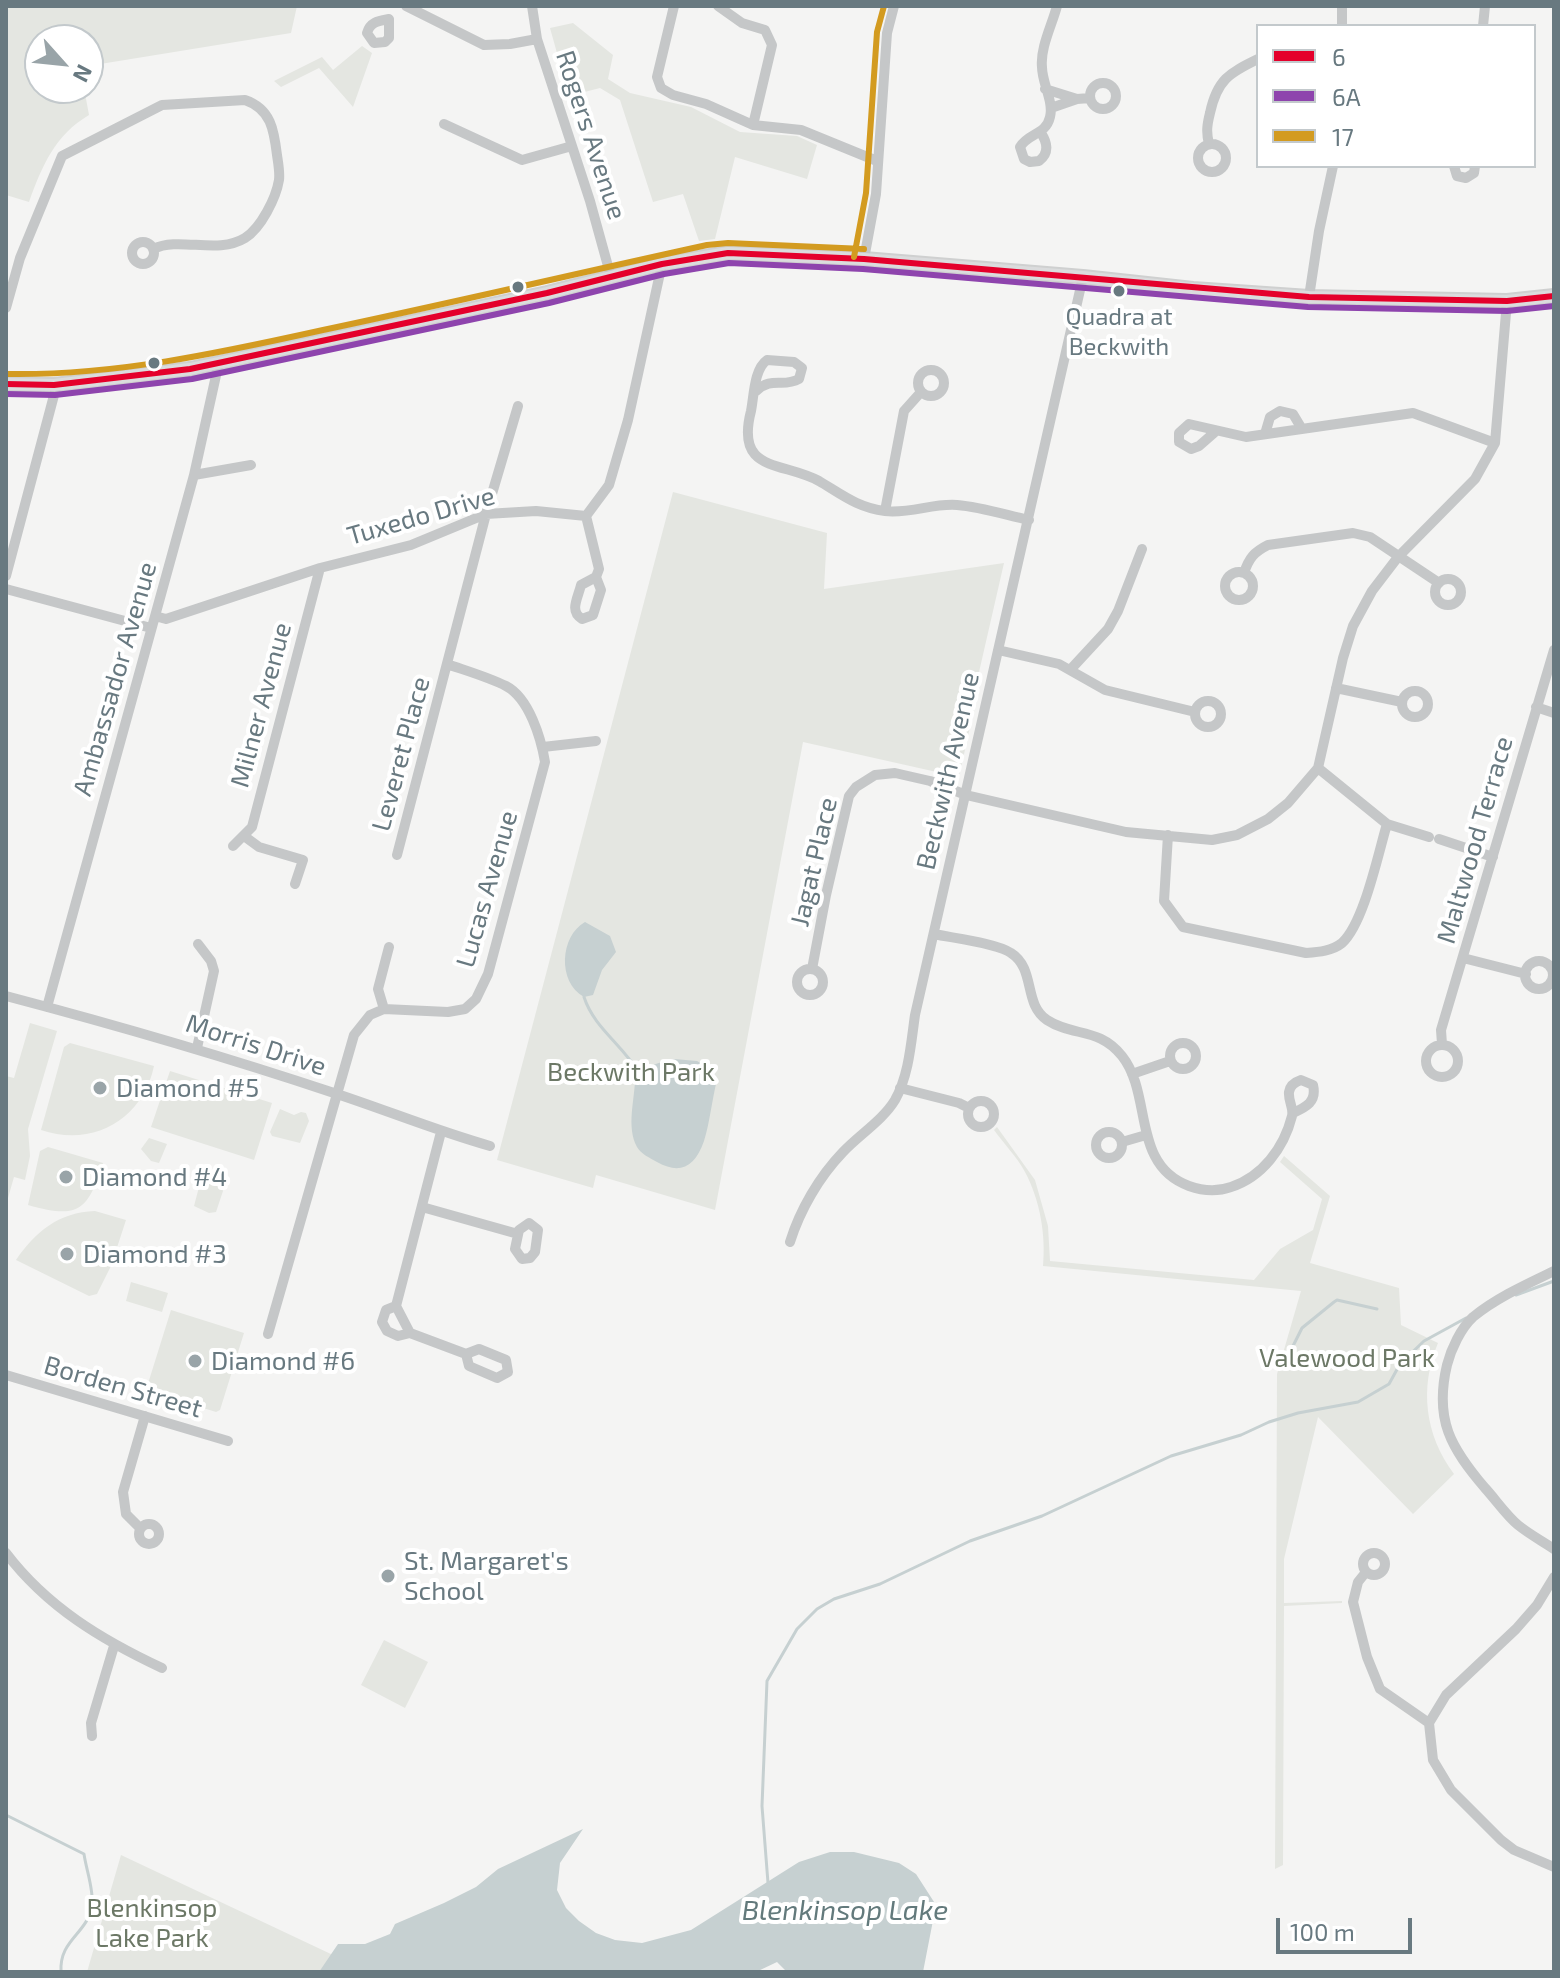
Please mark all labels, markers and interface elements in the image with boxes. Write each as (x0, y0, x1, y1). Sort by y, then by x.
north arrow (24, 24, 104, 104)
legend (1256, 24, 1536, 168)
text: 6 (1332, 42, 1346, 71)
street label: Rogers Avenue (549, 47, 633, 223)
text: N (68, 61, 99, 87)
text: 6A (1332, 82, 1361, 111)
text: 17 (1332, 122, 1354, 151)
unlabelled marker (510, 279, 526, 295)
marker: Quadra at Beckwith (1111, 283, 1127, 299)
place label: Quadra at Beckwith (1065, 303, 1173, 359)
unlabelled marker (146, 355, 162, 371)
street label: Tuxedo Drive (344, 480, 498, 552)
street label: Ambassador Avenue (67, 559, 163, 799)
street label: Milner Avenue (224, 619, 298, 791)
street label: Beckwith Avenue (910, 669, 986, 873)
street label: Leveret Place (365, 673, 437, 835)
street label: Maltwood Terrace (1431, 733, 1519, 947)
street label: Jagat Place (784, 795, 844, 929)
street label: Lucas Avenue (450, 807, 524, 971)
street label: Morris Drive (182, 1008, 330, 1082)
park label: Beckwith Park (547, 1056, 715, 1088)
place label: Diamond #5 (116, 1072, 259, 1104)
marker: Diamond #5 (91, 1079, 109, 1097)
place label: Diamond #4 (82, 1161, 227, 1193)
marker: Diamond #4 (57, 1168, 75, 1186)
place label: Diamond #3 (83, 1238, 227, 1270)
marker: Diamond #3 (58, 1245, 76, 1263)
park label: Valewood Park (1259, 1342, 1435, 1374)
place label: Diamond #6 (211, 1345, 355, 1377)
street label: Borden Street (40, 1350, 206, 1424)
marker: Diamond #6 (186, 1352, 204, 1370)
place label: St. Margaret's School (404, 1545, 569, 1606)
marker: St. Margaret's School (379, 1567, 397, 1585)
park label: Blenkinsop Lake Park (87, 1892, 217, 1954)
water label: Blenkinsop Lake (742, 1894, 948, 1928)
scale bar (1280, 1902, 1416, 1952)
text: 100 m (1290, 1917, 1355, 1946)

